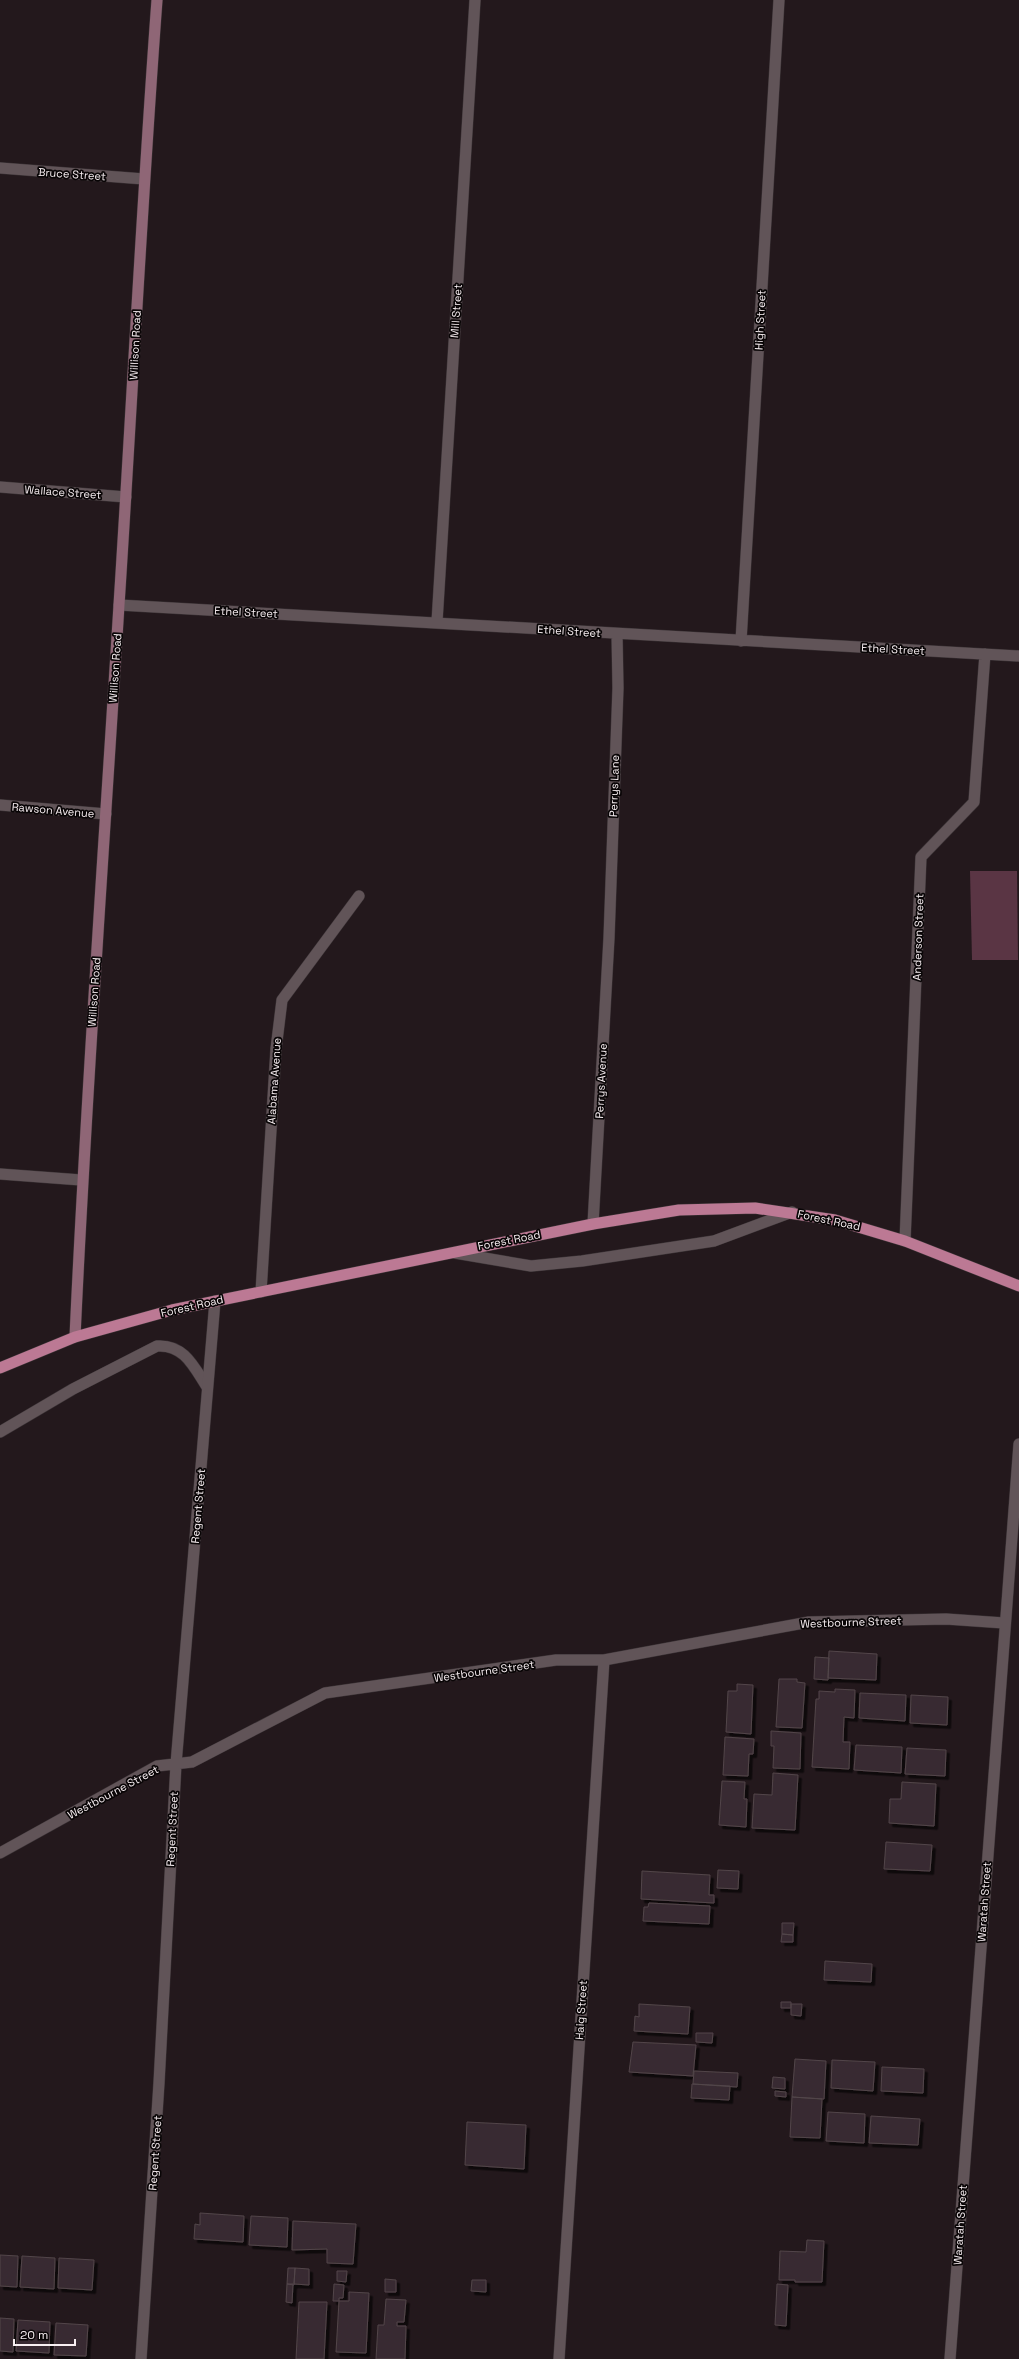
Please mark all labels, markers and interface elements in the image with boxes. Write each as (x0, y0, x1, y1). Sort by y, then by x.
street label: Bruce Street (38, 165, 106, 183)
street label: Mill Street (447, 284, 465, 338)
street label: High Street (751, 290, 769, 350)
street label: Willison Road (126, 310, 144, 380)
street label: Wallace Street (24, 482, 102, 502)
street label: Ethel Street (214, 603, 278, 621)
street label: Ethel Street (537, 622, 601, 640)
street label: Willison Road (106, 633, 124, 703)
street label: Ethel Street (861, 640, 925, 658)
street label: Perrys Lane (606, 755, 622, 817)
street label: Rawson Avenue (11, 799, 95, 821)
street label: Anderson Street (909, 893, 927, 981)
street label: Willison Road (85, 957, 103, 1027)
street label: Alabama Avenue (264, 1037, 284, 1125)
street label: Perrys Avenue (592, 1043, 610, 1119)
street label: Forest Road (796, 1207, 862, 1233)
street label: Forest Road (476, 1227, 542, 1253)
street label: Forest Road (159, 1292, 225, 1320)
street label: Regent Street (188, 1468, 208, 1544)
street label: Westbourne Street (800, 1613, 902, 1631)
street label: Westbourne Street (433, 1657, 535, 1685)
street label: Westbourne Street (65, 1762, 161, 1822)
street label: Regent Street (163, 1791, 181, 1867)
street label: Waratah Street (974, 1861, 994, 1943)
street label: Haig Street (572, 1980, 590, 2040)
street label: Regent Street (145, 2115, 165, 2191)
street label: Waratah Street (950, 2184, 970, 2266)
scale bar (14, 2321, 75, 2347)
text: 20 m (20, 2327, 48, 2343)

